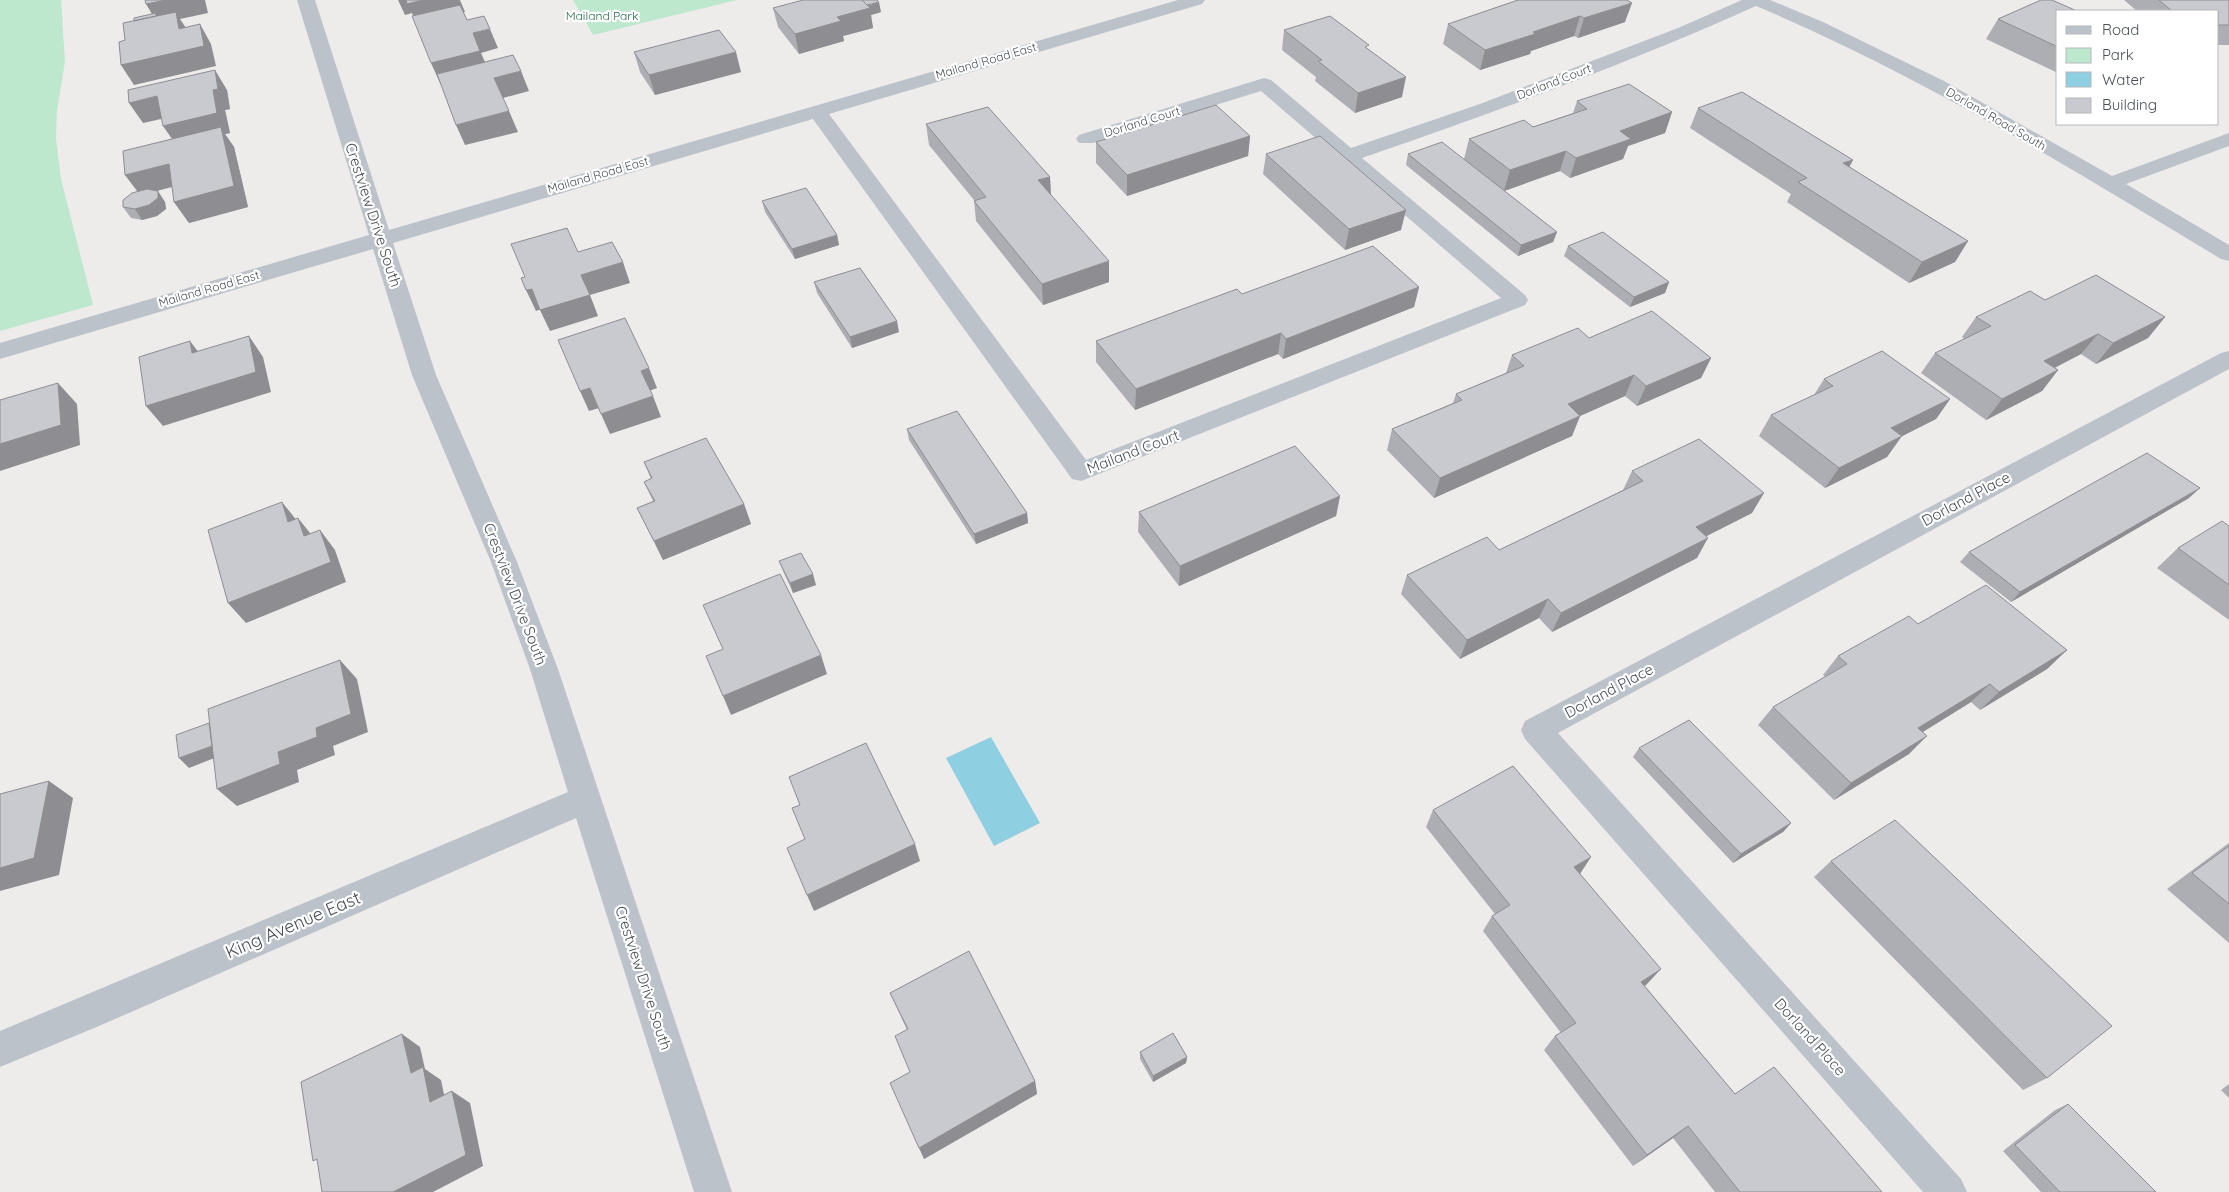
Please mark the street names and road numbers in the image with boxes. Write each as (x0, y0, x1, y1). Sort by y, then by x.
street label: Mailand Road East (934, 39, 1038, 82)
street label: Dorland Court (1514, 60, 1593, 103)
street label: Dorland Road South (1944, 84, 2049, 153)
street label: Dorland Court (1102, 103, 1182, 140)
street label: Crestview Drive South (341, 140, 406, 289)
street label: Mailand Road East (546, 153, 650, 196)
street label: Mailand Road East (157, 267, 261, 310)
street label: Mailand Court (1084, 425, 1182, 478)
street label: Dorland Place (1918, 467, 2013, 530)
street label: Crestview Drive South (480, 520, 551, 668)
street label: Dorland Place (1561, 659, 1656, 722)
street label: King Avenue East (222, 886, 364, 963)
street label: Crestview Drive South (611, 903, 676, 1052)
street label: Dorland Place (1771, 994, 1850, 1079)

